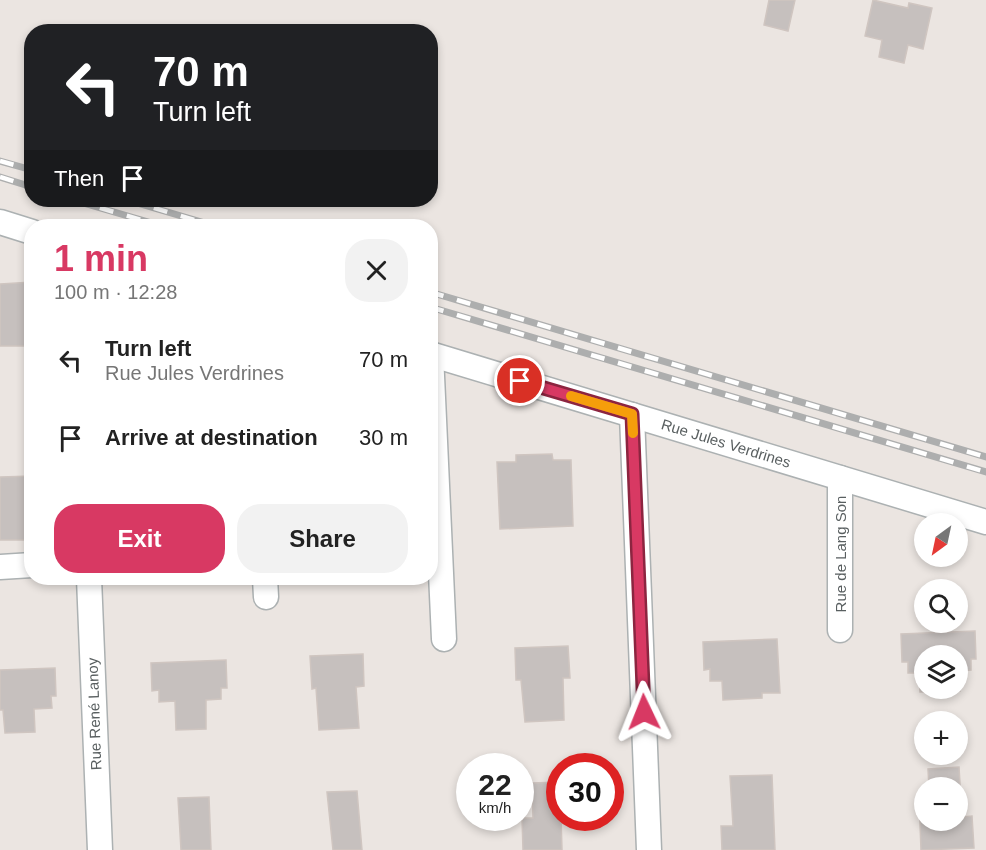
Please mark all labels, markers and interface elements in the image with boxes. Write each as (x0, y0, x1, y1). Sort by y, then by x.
icon: left (54, 48, 132, 126)
text: 70 m (153, 48, 249, 95)
text: Turn left (153, 97, 251, 127)
icon: arrive (116, 162, 149, 195)
text: Then (54, 166, 104, 191)
text: 1 min (54, 238, 148, 279)
button: close (345, 239, 408, 302)
text: 100 m · 12:28 (54, 281, 177, 303)
text: Turn left (105, 336, 191, 361)
icon: left (54, 344, 87, 377)
text: 70 m (359, 347, 408, 372)
pin (494, 355, 545, 406)
text: Rue Jules Verdrines (105, 362, 284, 384)
icon: arrive (503, 364, 536, 397)
street label: Rue Jules Verdrines (659, 415, 793, 471)
icon: arrive (54, 422, 87, 455)
text: Arrive at destination (105, 425, 318, 450)
text: 30 m (359, 425, 408, 450)
street label: Rue de Lang Son (832, 496, 849, 612)
button: Exit (54, 504, 225, 573)
button: Share (237, 504, 408, 573)
north arrow (914, 513, 968, 567)
map controls (914, 513, 968, 831)
button: search (914, 579, 968, 633)
button: layers (914, 645, 968, 699)
street label: Rue René Lanoy (84, 657, 104, 771)
position arrow (612, 680, 676, 744)
button: + (914, 711, 968, 765)
speed limit sign: 30 (546, 753, 624, 831)
text: 22 (478, 768, 512, 801)
button: − (914, 777, 968, 831)
text: km/h (479, 799, 511, 816)

